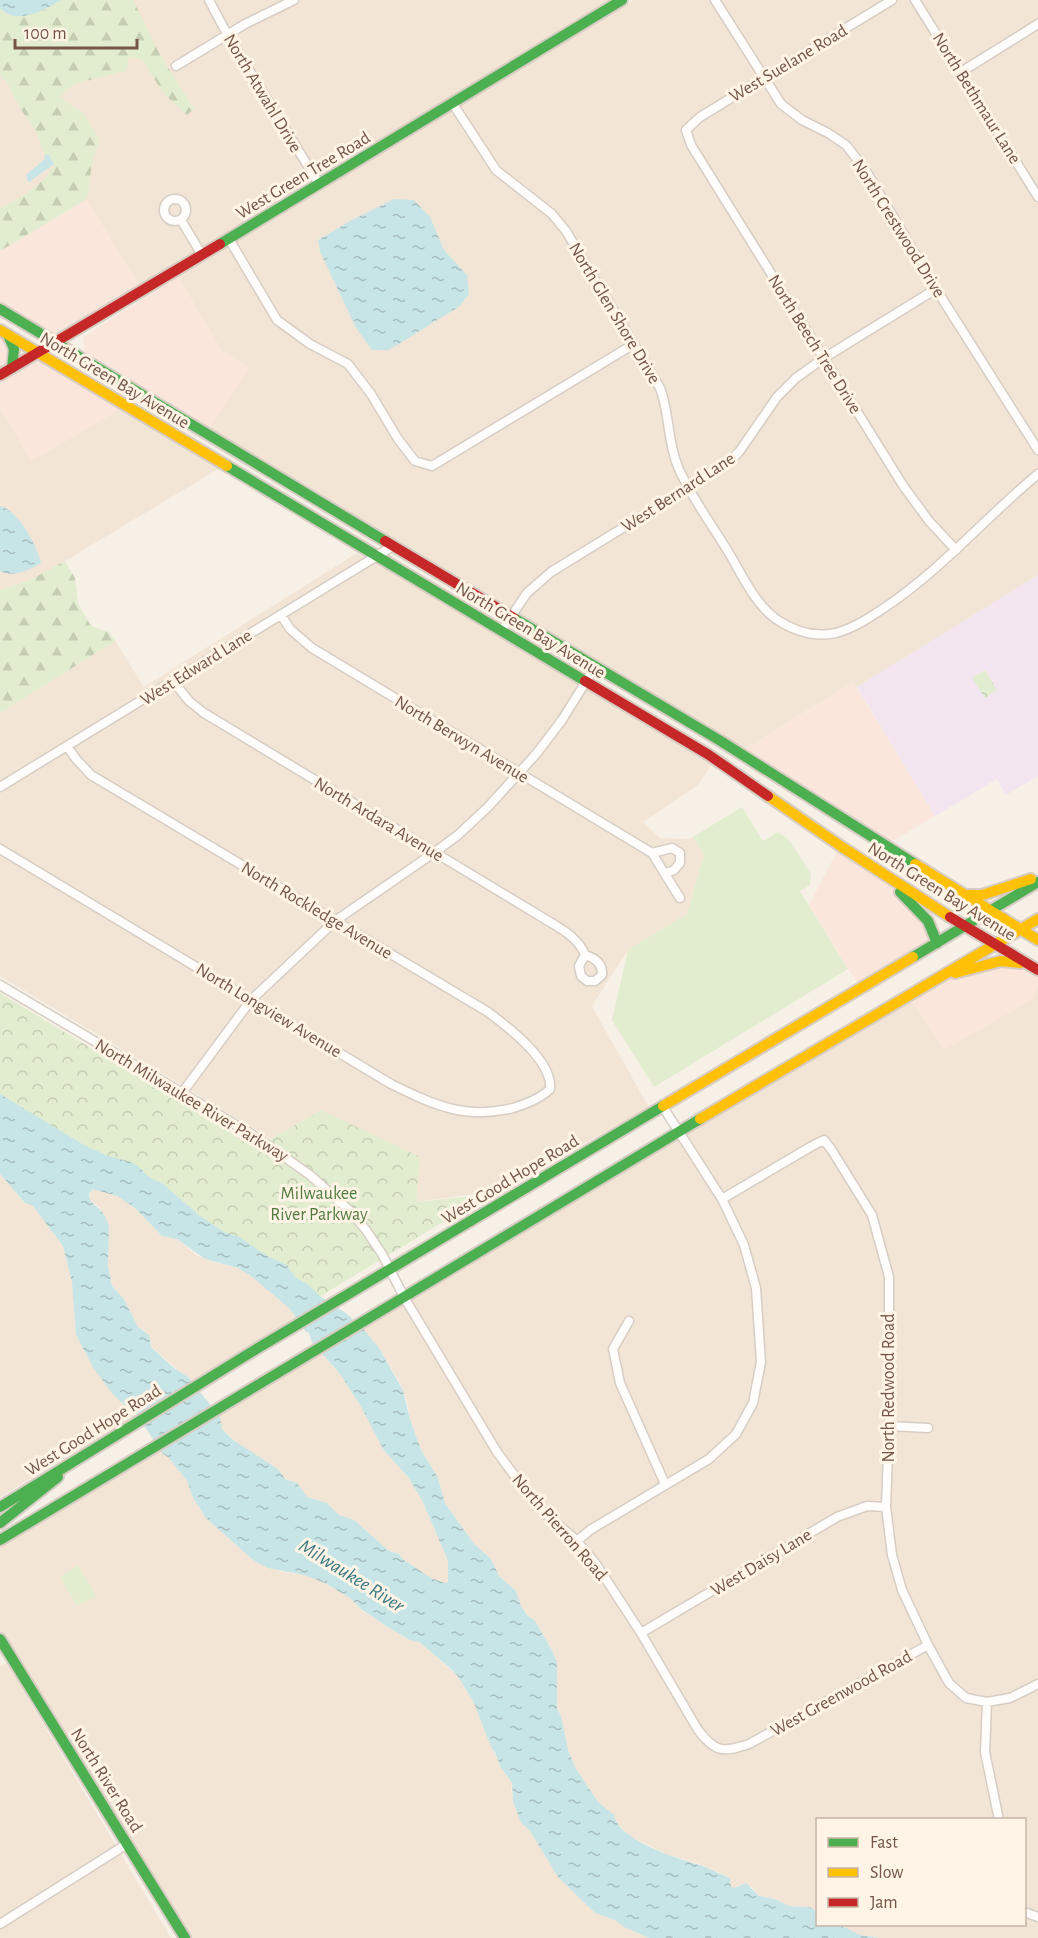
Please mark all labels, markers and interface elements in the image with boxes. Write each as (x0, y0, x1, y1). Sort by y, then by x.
scale bar (15, 12, 136, 50)
street label: West Suelane Road (727, 22, 851, 106)
text: 100 m (24, 25, 67, 43)
street label: North Bethmaur Lane (929, 30, 1024, 167)
street label: North Atwahl Drive (220, 31, 305, 156)
street label: West Green Tree Road (233, 129, 374, 223)
street label: North Crestwood Drive (848, 156, 948, 301)
street label: North Glen Shore Drive (565, 240, 663, 387)
street label: North Beech Tree Drive (764, 272, 864, 417)
street label: North Green Bay Avenue (37, 329, 192, 432)
street label: West Bernard Lane (619, 450, 738, 536)
street label: North Green Bay Avenue (453, 579, 608, 682)
street label: West Edward Lane (138, 626, 255, 709)
street label: North Berwyn Avenue (391, 693, 532, 787)
street label: North Ardara Avenue (311, 774, 446, 866)
street label: North Green Bay Avenue (864, 839, 1019, 945)
street label: North Rockledge Avenue (238, 859, 395, 963)
street label: North Longview Avenue (193, 960, 344, 1061)
street label: North Milwaukee River Parkway (92, 1036, 291, 1166)
street label: West Good Hope Road (439, 1132, 582, 1228)
park label: Milwaukee River Parkway (270, 1185, 368, 1224)
street label: North Redwood Road (880, 1313, 898, 1463)
street label: West Good Hope Road (22, 1382, 165, 1480)
street label: North Pierron Road (508, 1471, 610, 1584)
street label: West Daisy Lane (708, 1526, 815, 1600)
water label: Milwaukee River (295, 1536, 408, 1616)
street label: West Greenwood Road (768, 1648, 915, 1740)
street label: North River Road (67, 1725, 145, 1836)
legend (816, 1818, 1026, 1926)
text: Fast (870, 1834, 898, 1852)
text: Slow (870, 1864, 903, 1882)
text: Jam (870, 1894, 898, 1912)

